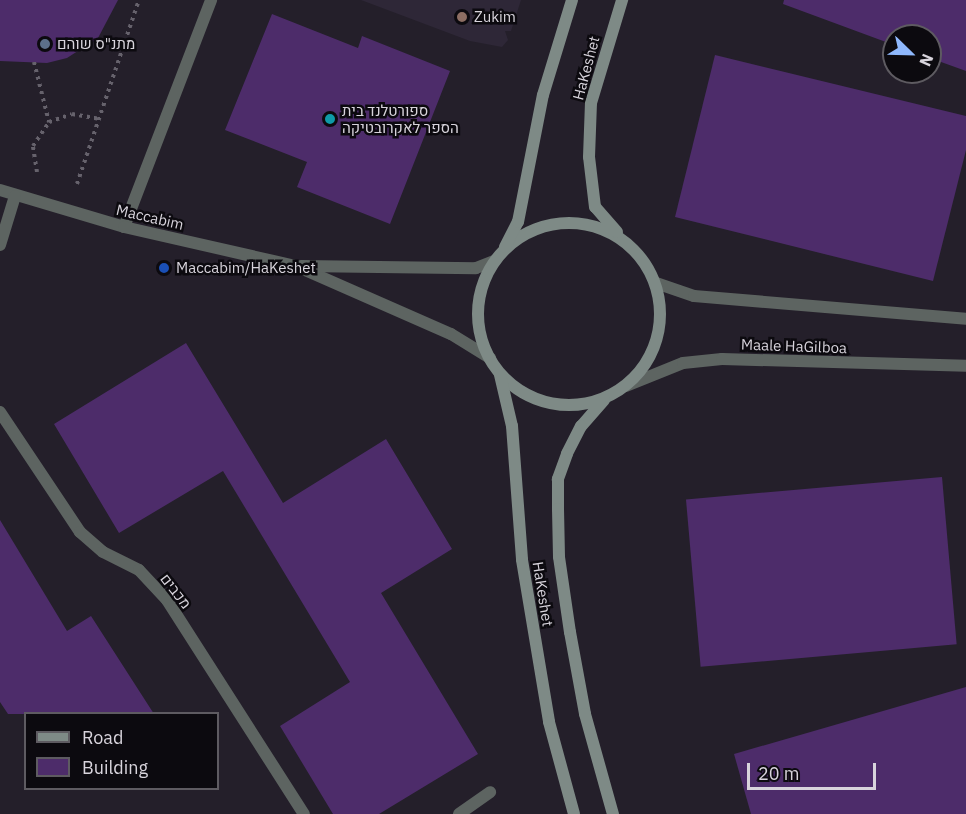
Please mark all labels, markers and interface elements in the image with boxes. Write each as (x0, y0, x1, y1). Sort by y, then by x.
place label: Zukim (474, 8, 516, 26)
marker: Zukim (455, 10, 469, 24)
north arrow (882, 24, 942, 84)
street label: HaKeshet (569, 34, 603, 102)
place label: מתנ"ס שוהם (57, 35, 135, 53)
marker: מתנ"ס שוהם (38, 37, 52, 51)
text: N (915, 51, 938, 69)
place label: ספורטלנד בית הספר לאקרובטיקה (342, 101, 459, 136)
marker: ספורטלנד בית הספר לאקרובטיקה (323, 112, 337, 126)
street label: Maccabim (114, 200, 186, 234)
place label: Maccabim/HaKeshet (176, 259, 316, 277)
marker: Maccabim/HaKeshet (157, 261, 171, 275)
street label: Maale HaGilboa (741, 335, 847, 357)
street label: HaKeshet (529, 560, 557, 628)
street label: מכבים (157, 570, 195, 612)
legend (24, 712, 219, 790)
text: Road (82, 726, 123, 749)
scale bar (750, 751, 879, 789)
text: Building (82, 756, 148, 779)
text: 20 m (758, 762, 800, 785)

